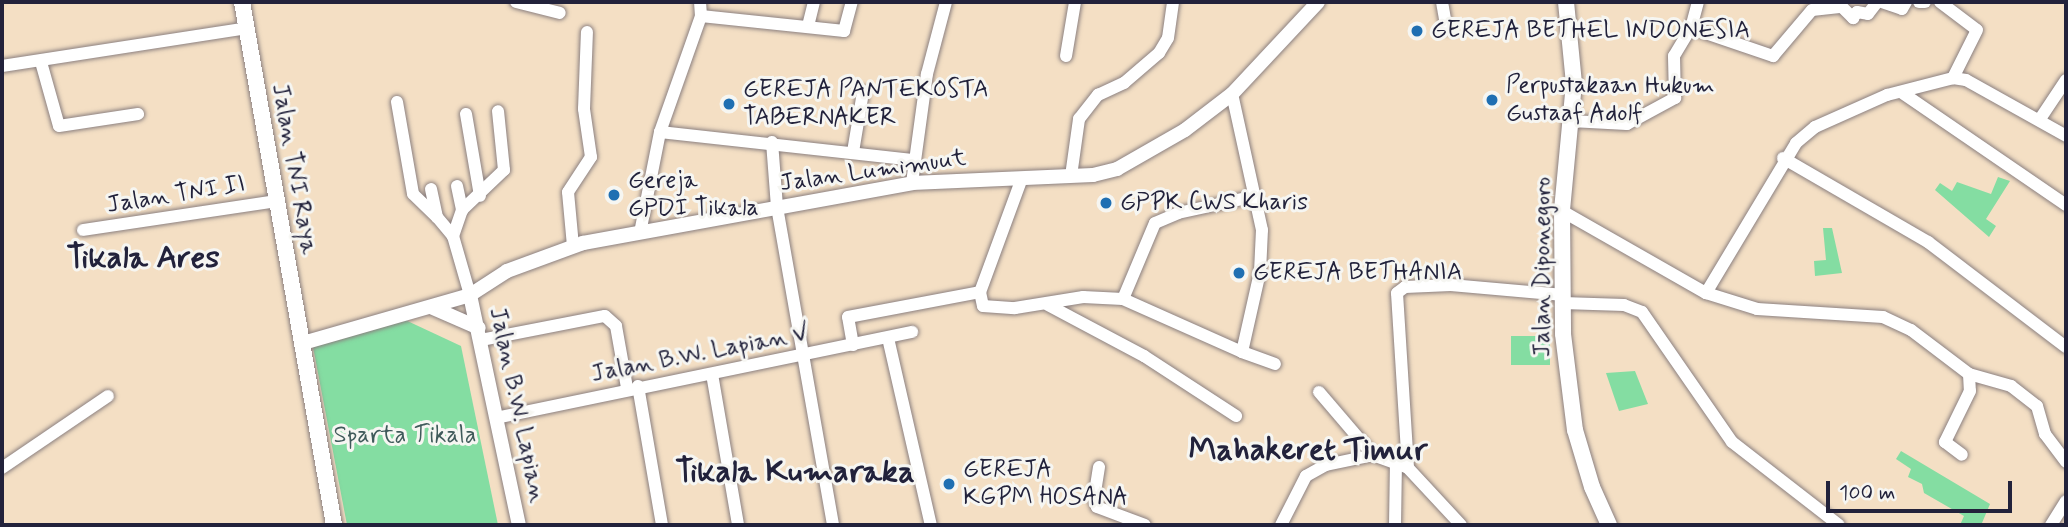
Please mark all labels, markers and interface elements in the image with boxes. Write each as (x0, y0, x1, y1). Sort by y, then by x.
place label: GEREJA BETHEL INDONESIA (1431, 17, 1755, 45)
marker: GEREJA BETHEL INDONESIA (1409, 23, 1425, 39)
place label: Perpustakaan Hukum Gustaaf Adolf (1506, 72, 1719, 128)
place label: GEREJA PANTEKOSTA TABERNAKER (743, 76, 989, 132)
street label: Jalan TNI Raya (265, 83, 323, 255)
marker: Perpustakaan Hukum Gustaaf Adolf (1484, 92, 1500, 108)
marker: GEREJA PANTEKOSTA TABERNAKER (721, 96, 737, 112)
street label: Jalan Lumimuut (779, 144, 967, 198)
place label: Gereja GPDI Tikala (628, 167, 755, 223)
street label: Jalan TNI II (102, 169, 250, 221)
street label: Jalan Diponegoro (1529, 176, 1557, 358)
marker: Gereja GPDI Tikala (606, 187, 622, 203)
place label: GPPK CWS Kharis (1120, 189, 1315, 217)
marker: GPPK CWS Kharis (1098, 195, 1114, 211)
district label: Tikala Ares (66, 239, 220, 277)
place label: GEREJA BETHANIA (1253, 259, 1462, 287)
marker: GEREJA BETHANIA (1231, 265, 1247, 281)
street label: Jalan B.W. Lapian (482, 305, 552, 505)
street label: Jalan B.W. Lapian V (589, 319, 811, 389)
park label: Sparta Tikala (335, 422, 475, 450)
district label: Mahakeret Timur (1190, 431, 1426, 469)
district label: Tikala Kumaraka (675, 453, 915, 491)
place label: GEREJA KGPM HOSANA (963, 456, 1129, 512)
scale bar (1830, 468, 2016, 512)
marker: GEREJA KGPM HOSANA (941, 476, 957, 492)
text: 100 m (1839, 479, 1895, 507)

